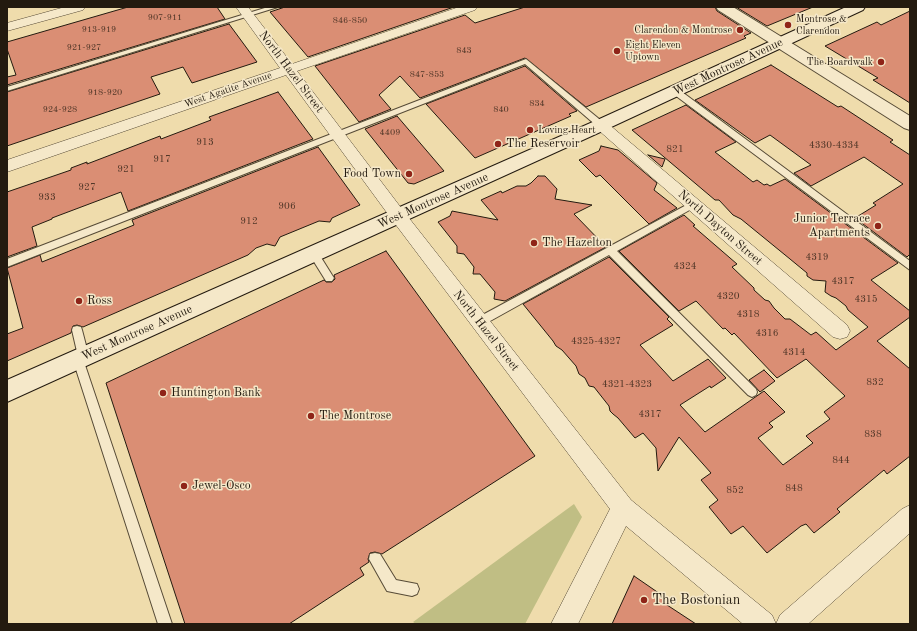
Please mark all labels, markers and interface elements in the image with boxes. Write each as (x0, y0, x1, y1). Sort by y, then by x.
house number: 907-911 (148, 13, 182, 23)
place label: Montrose & Clarendon (796, 13, 847, 36)
house number: 846-850 (333, 16, 367, 26)
marker: Montrose & Clarendon (783, 20, 793, 30)
place label: Clarendon & Montrose (634, 24, 732, 36)
house number: 913-919 (82, 25, 116, 35)
marker: Clarendon & Montrose (735, 25, 745, 35)
street label: North Hazel Street (256, 28, 326, 116)
street label: West Montrose Avenue (671, 35, 785, 99)
place label: Eight Eleven Uptown (625, 39, 681, 62)
house number: 921-927 (67, 43, 101, 53)
house number: 843 (456, 46, 472, 56)
marker: Eight Eleven Uptown (612, 46, 622, 56)
place label: The Boardwalk (807, 56, 873, 68)
marker: The Boardwalk (876, 57, 886, 67)
street label: West Agatite Avenue (183, 69, 273, 111)
house number: 847-853 (410, 70, 444, 80)
house number: 918-920 (88, 88, 122, 98)
house number: 834 (529, 99, 545, 109)
house number: 924-928 (43, 105, 77, 115)
house number: 840 (493, 105, 509, 115)
place label: Loving Heart (538, 124, 596, 136)
marker: Loving Heart (525, 125, 535, 135)
house number: 4409 (380, 128, 400, 138)
house number: 913 (196, 136, 214, 148)
place label: The Reservoir (506, 137, 580, 151)
marker: The Reservoir (493, 139, 503, 149)
house number: 4330-4334 (809, 139, 859, 151)
house number: 821 (666, 143, 684, 155)
house number: 917 (153, 153, 171, 165)
house number: 921 (117, 163, 135, 175)
place label: Food Town (343, 167, 401, 181)
marker: Food Town (404, 169, 414, 179)
street label: West Montrose Avenue (375, 170, 491, 232)
house number: 927 (78, 181, 96, 193)
street label: North Dayton Street (675, 187, 765, 269)
house number: 933 (38, 191, 56, 203)
house number: 906 (278, 200, 296, 212)
place label: Junior Terrace Apartments (793, 212, 870, 240)
house number: 912 (240, 215, 258, 227)
marker: Junior Terrace Apartments (873, 221, 883, 231)
place label: The Hazelton (542, 236, 612, 250)
marker: The Hazelton (529, 238, 539, 248)
house number: 4319 (805, 251, 829, 263)
house number: 4324 (673, 260, 697, 272)
house number: 4317 (831, 275, 855, 287)
street label: North Hazel Street (450, 288, 522, 374)
house number: 4320 (716, 290, 740, 302)
house number: 4315 (854, 293, 878, 305)
place label: Ross (87, 294, 112, 308)
marker: Ross (74, 296, 84, 306)
street label: West Montrose Avenue (79, 302, 195, 364)
house number: 4318 (736, 308, 760, 320)
house number: 4316 (755, 327, 779, 339)
house number: 4325-4327 (571, 335, 621, 347)
house number: 4314 (782, 346, 806, 358)
house number: 832 (866, 376, 884, 388)
house number: 4321-4323 (602, 378, 652, 390)
place label: Huntington Bank (171, 386, 261, 400)
marker: Huntington Bank (158, 388, 168, 398)
house number: 4317 (638, 408, 662, 420)
place label: The Montrose (319, 409, 391, 423)
marker: The Montrose (306, 411, 316, 421)
house number: 838 (864, 428, 882, 440)
house number: 844 (832, 454, 850, 466)
place label: Jewel-Osco (192, 479, 251, 493)
marker: Jewel-Osco (179, 481, 189, 491)
house number: 848 (785, 482, 803, 494)
house number: 852 (726, 484, 744, 496)
place label: The Bostonian (652, 592, 740, 608)
marker: The Bostonian (639, 595, 649, 605)

